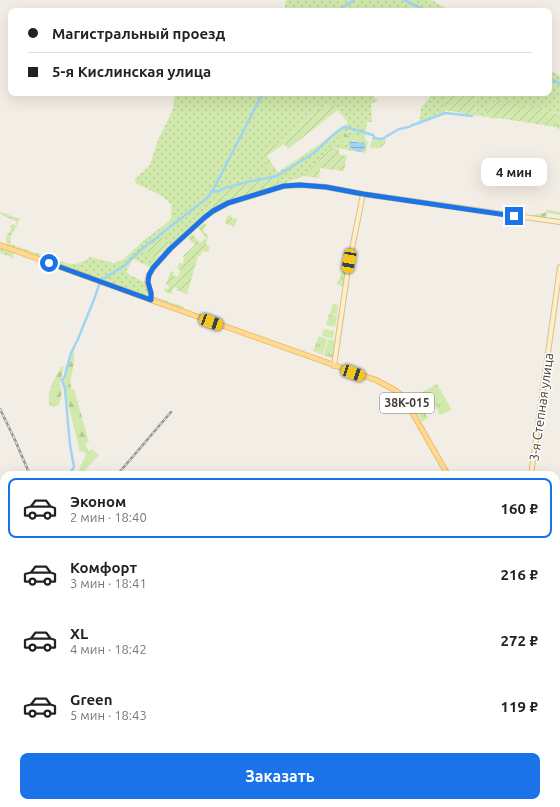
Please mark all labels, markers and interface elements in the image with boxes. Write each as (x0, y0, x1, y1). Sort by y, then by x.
text: Магистральный проезд (52, 25, 225, 42)
text: 5-я Кислинская улица (52, 63, 211, 80)
callout: 4 мин (481, 158, 547, 186)
text: 4 мин (496, 165, 532, 179)
route end (505, 207, 523, 225)
car (341, 248, 357, 274)
route start (40, 254, 58, 272)
car (198, 312, 224, 332)
street label: 3-я Степная улица (526, 352, 556, 462)
car (340, 363, 366, 383)
road number: 38К-015 (380, 393, 434, 413)
icon: car (22, 490, 58, 526)
text: Эконом (70, 493, 126, 510)
text: 160 ₽ (501, 500, 538, 517)
text: 2 мин · 18:40 (70, 510, 147, 524)
icon: car (22, 556, 58, 592)
text: Комфорт (70, 559, 137, 576)
text: 216 ₽ (501, 566, 538, 583)
text: 3 мин · 18:41 (70, 576, 147, 590)
icon: car (22, 622, 58, 658)
text: XL (70, 625, 88, 642)
text: 272 ₽ (501, 632, 538, 649)
text: 4 мин · 18:42 (70, 642, 147, 656)
icon: car (22, 688, 58, 724)
text: Green (70, 691, 112, 708)
text: 119 ₽ (501, 698, 538, 715)
text: 5 мин · 18:43 (70, 708, 147, 722)
button: Заказать (20, 753, 540, 799)

